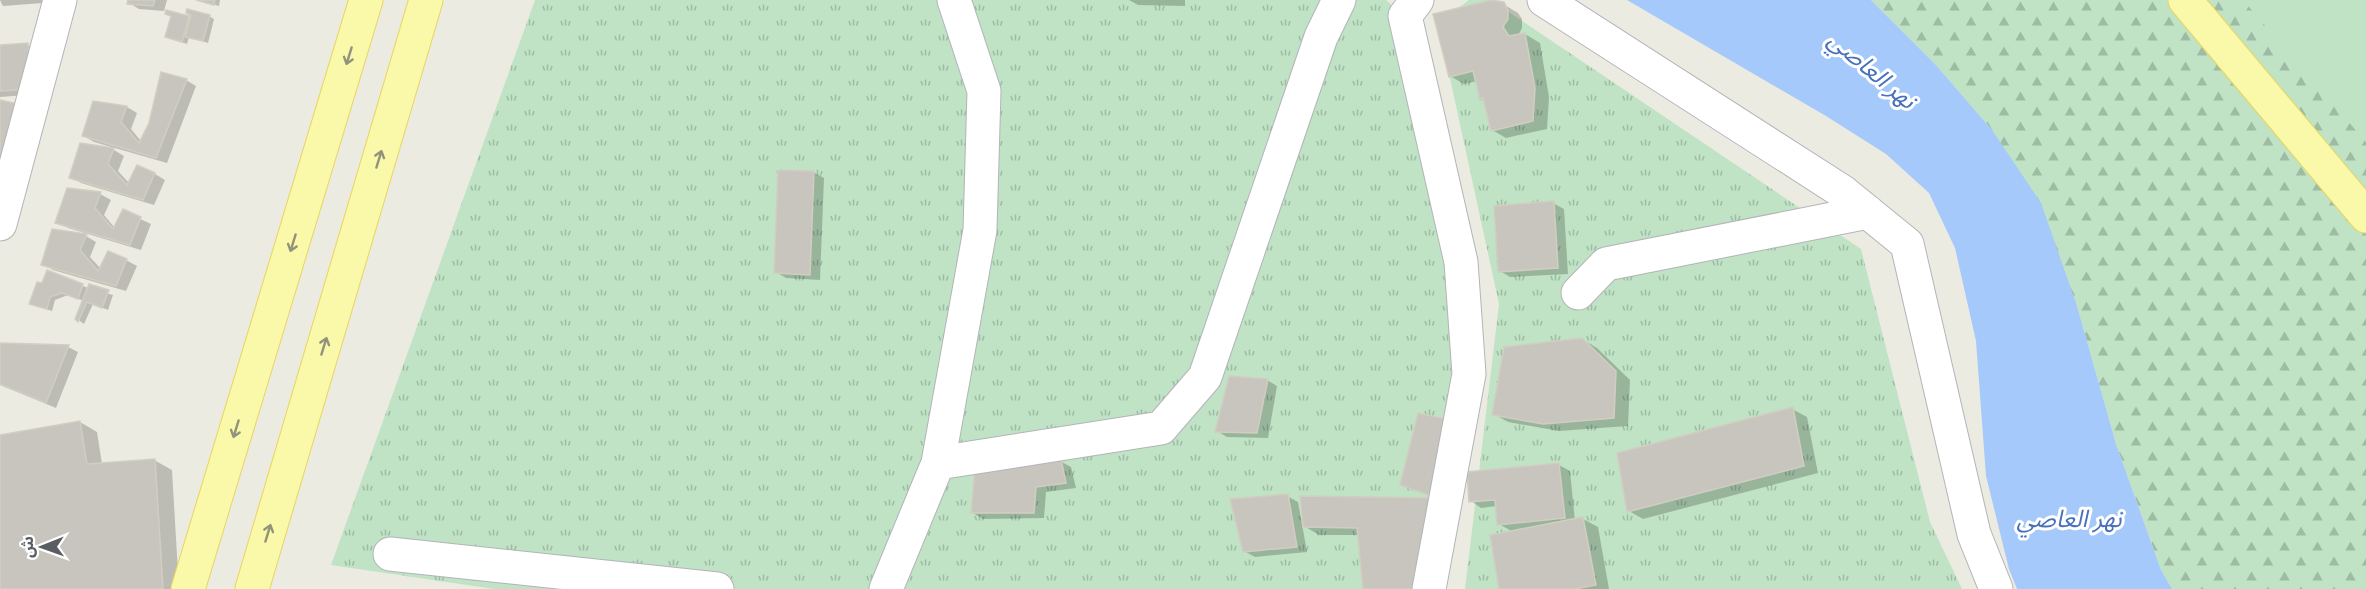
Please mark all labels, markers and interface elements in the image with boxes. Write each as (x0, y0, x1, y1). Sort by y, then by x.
water label: نهر العاصي (1820, 24, 1924, 119)
one-way arrow (343, 46, 354, 65)
one-way arrow (374, 150, 385, 169)
one-way arrow (287, 233, 298, 252)
one-way arrow (319, 337, 330, 356)
one-way arrow (230, 420, 241, 439)
water label: نهر العاصي (2016, 503, 2123, 538)
north arrow (12, 517, 72, 577)
one-way arrow (263, 524, 274, 543)
text: ش (17, 536, 38, 558)

